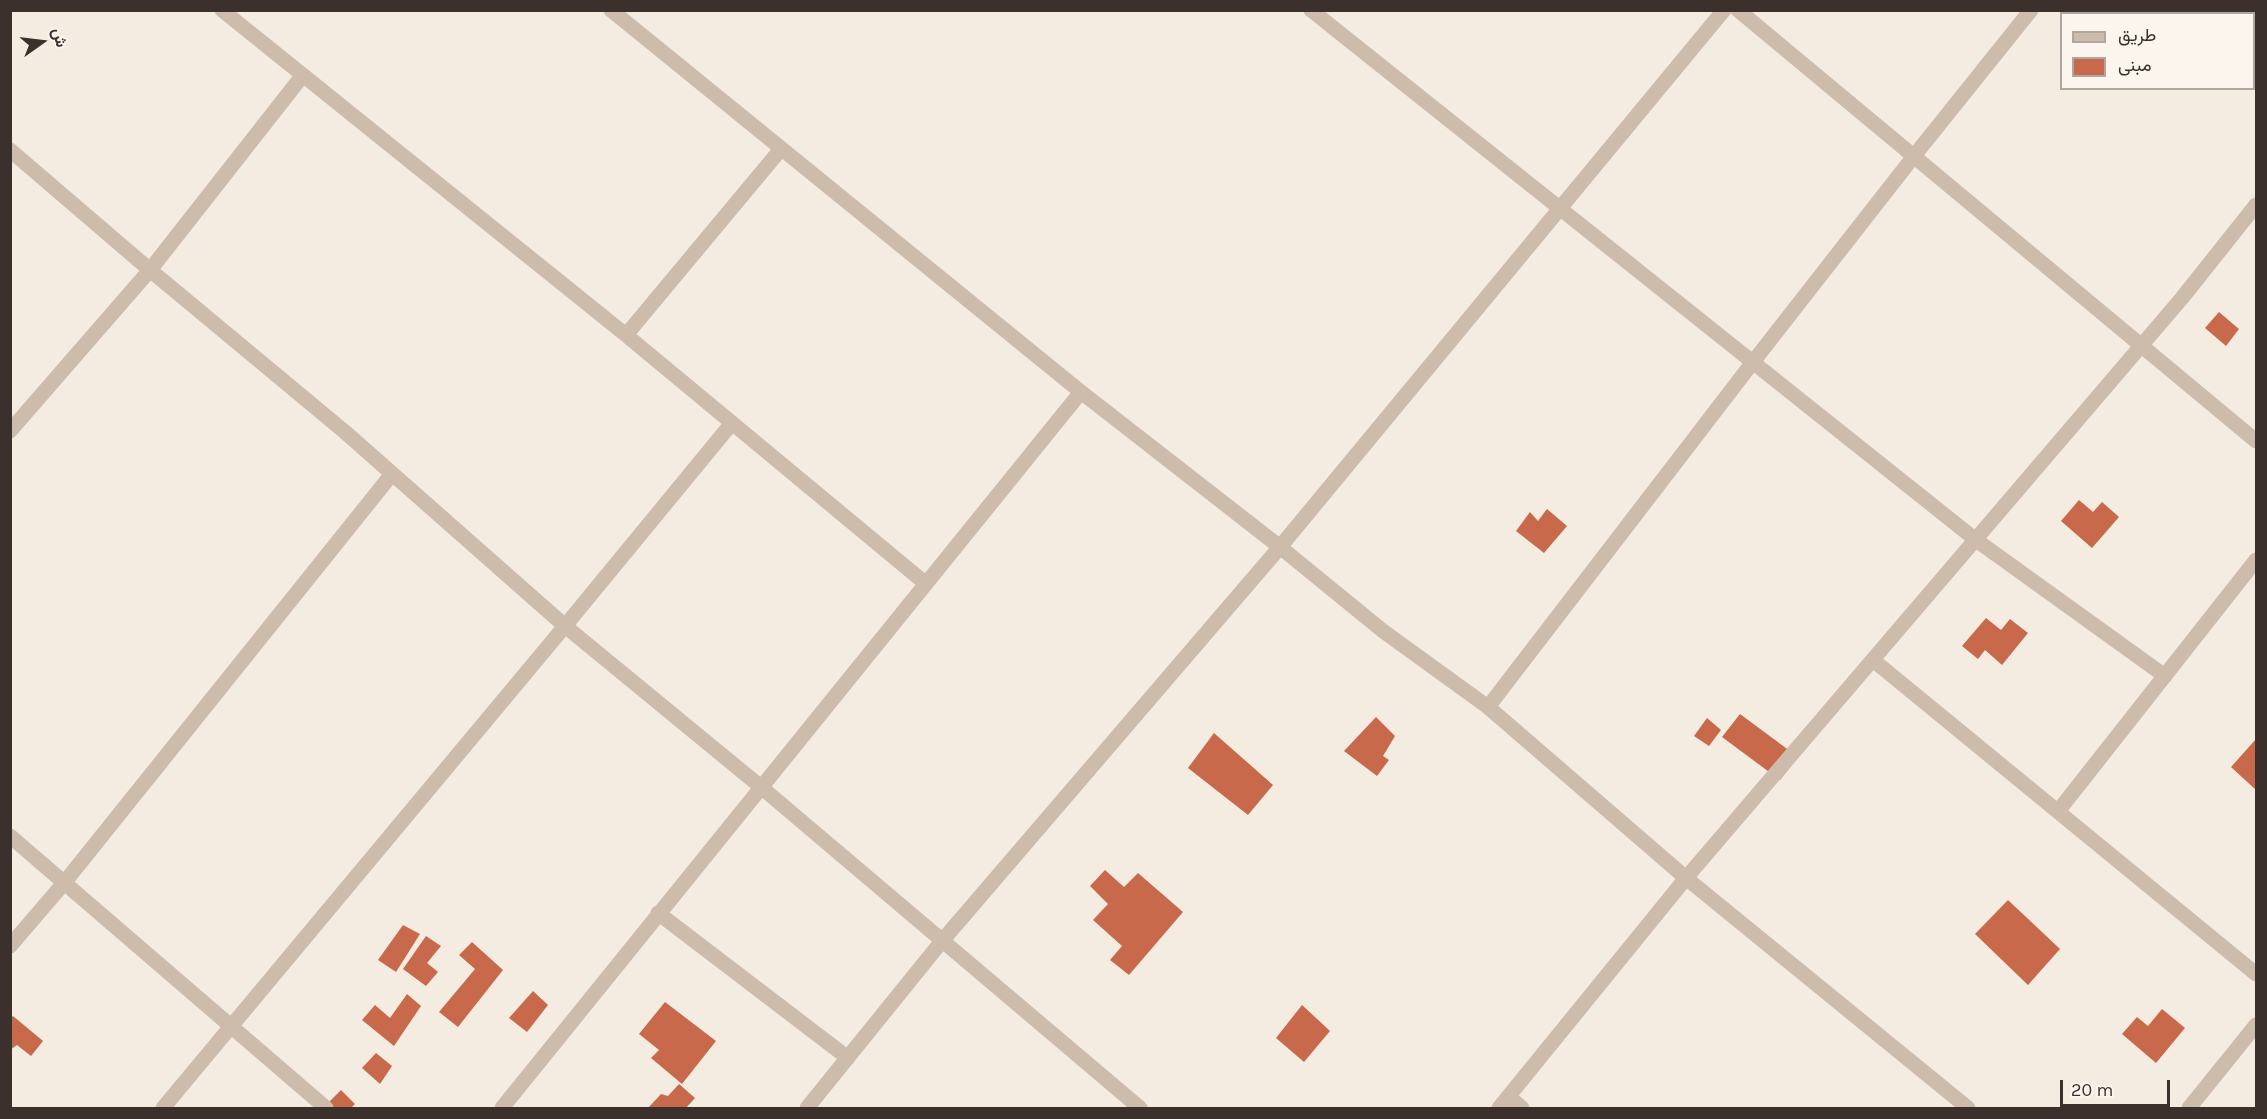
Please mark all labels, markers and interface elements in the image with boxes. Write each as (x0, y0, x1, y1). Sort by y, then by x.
north arrow (12, 12, 72, 72)
legend (2060, 12, 2255, 90)
text: طريق (2118, 24, 2156, 46)
text: ش (48, 26, 71, 49)
text: مبنى (2118, 54, 2152, 76)
scale bar (2063, 1068, 2172, 1106)
text: 20 m (2071, 1079, 2113, 1101)

